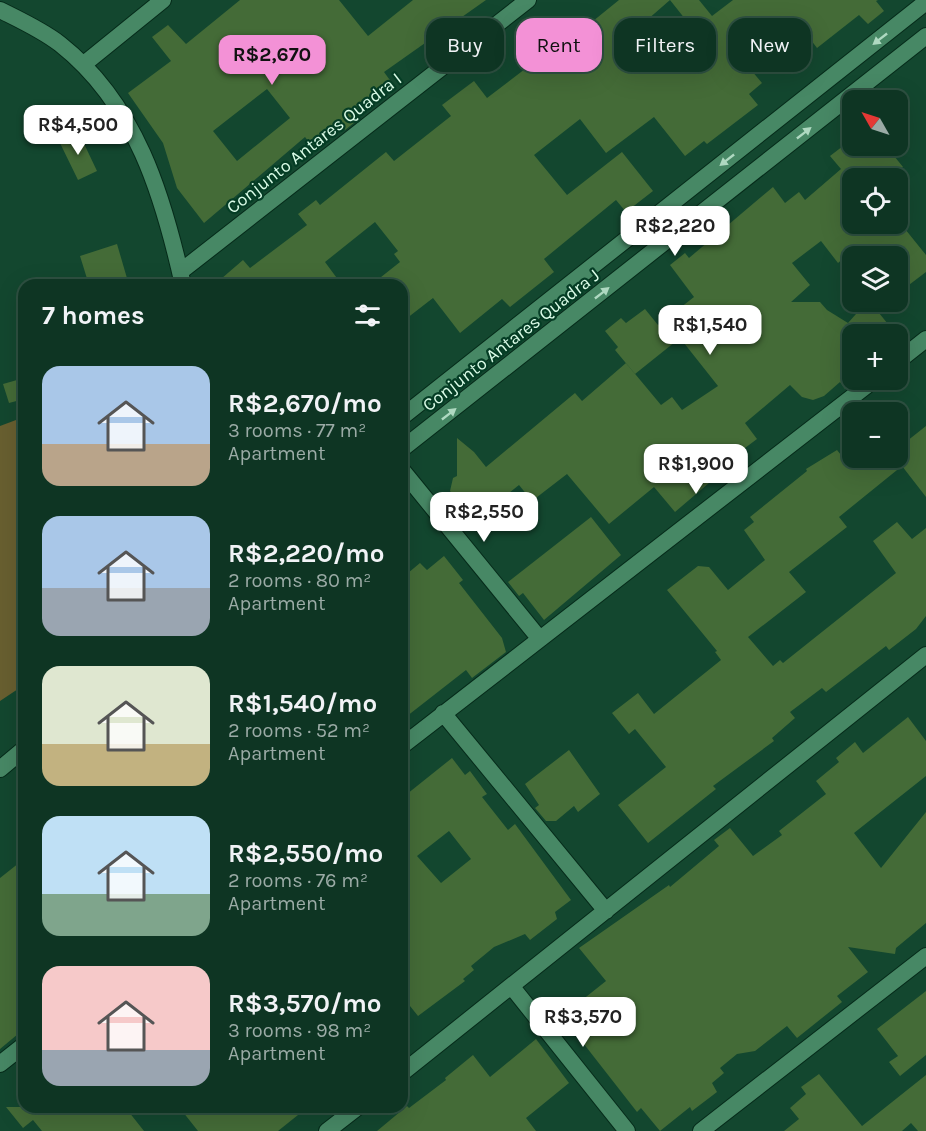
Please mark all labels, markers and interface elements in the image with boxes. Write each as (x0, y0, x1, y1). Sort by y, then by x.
chip: Buy (426, 18, 504, 72)
chip: Rent (516, 18, 602, 72)
chip: Filters (614, 18, 716, 72)
chip: New (728, 18, 811, 72)
one-way arrow (872, 32, 888, 45)
pin: R$2,670 (217, 35, 327, 86)
text: R$2,670 (233, 43, 311, 66)
street label: Conjunto Antares Quadra I (222, 68, 406, 218)
north arrow (842, 90, 908, 156)
map controls (842, 90, 908, 468)
pin: R$4,500 (23, 105, 133, 156)
text: R$4,500 (38, 113, 118, 136)
one-way arrow (796, 126, 812, 139)
one-way arrow (719, 153, 735, 166)
button: locate (842, 168, 908, 234)
pin: R$2,220 (620, 206, 730, 257)
text: R$2,220 (635, 214, 715, 237)
button: layers (842, 246, 908, 312)
street label: Conjunto Antares Quadra J (418, 264, 604, 416)
one-way arrow (594, 287, 609, 299)
icon: filters (351, 299, 384, 332)
text: 7 homes (42, 300, 145, 331)
pin: R$1,540 (655, 305, 765, 356)
text: R$1,540 (672, 313, 748, 336)
button: + (842, 324, 908, 390)
text: R$2,670/mo (228, 388, 382, 419)
icon: home (90, 390, 162, 462)
button: − (842, 402, 908, 468)
one-way arrow (441, 407, 457, 420)
text: 3 rooms · 77 m² (228, 419, 366, 442)
text: Apartment (228, 442, 326, 465)
pin: R$1,900 (641, 444, 751, 495)
text: R$1,900 (658, 452, 734, 475)
pin: R$2,550 (429, 492, 539, 543)
text: R$2,550 (444, 500, 524, 523)
text: R$2,220/mo (228, 538, 385, 569)
icon: home (90, 540, 162, 612)
text: 2 rooms · 80 m² (228, 569, 371, 592)
text: Apartment (228, 592, 326, 615)
text: R$1,540/mo (228, 688, 377, 719)
icon: home (90, 690, 162, 762)
text: 2 rooms · 52 m² (228, 719, 370, 742)
text: Apartment (228, 742, 326, 765)
text: R$2,550/mo (228, 838, 383, 869)
icon: home (90, 840, 162, 912)
text: 2 rooms · 76 m² (228, 869, 368, 892)
text: Apartment (228, 892, 326, 915)
text: R$3,570/mo (228, 988, 382, 1019)
icon: home (90, 990, 162, 1062)
pin: R$3,570 (528, 997, 638, 1048)
text: R$3,570 (544, 1005, 622, 1028)
text: 3 rooms · 98 m² (228, 1019, 371, 1042)
text: Apartment (228, 1042, 326, 1065)

